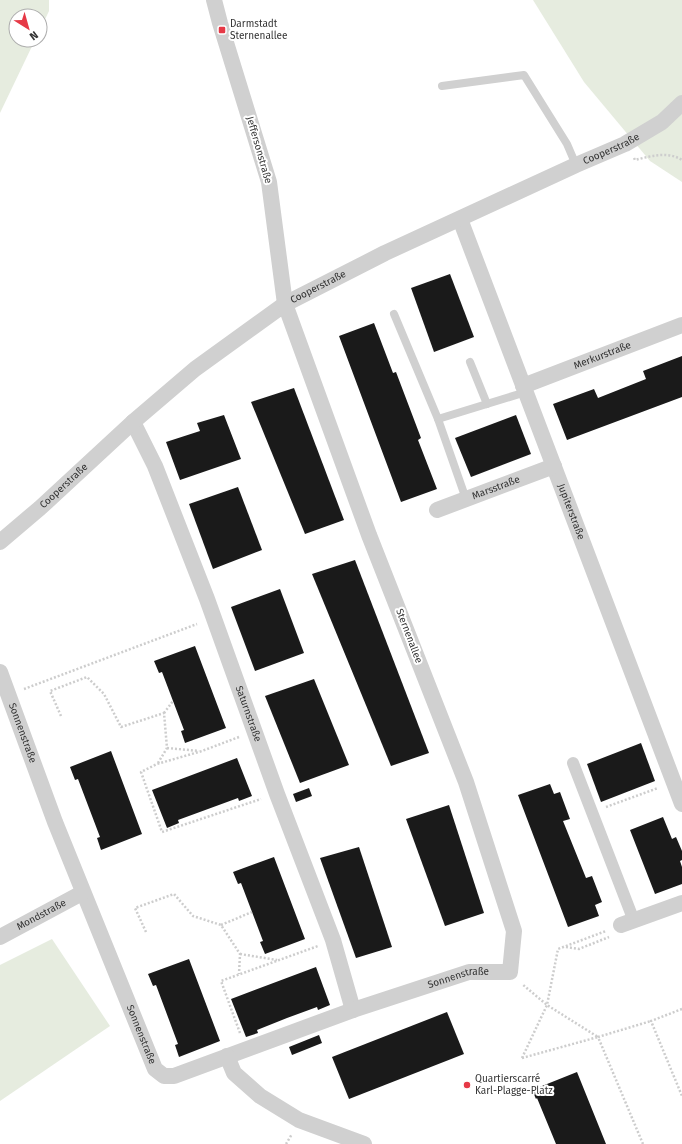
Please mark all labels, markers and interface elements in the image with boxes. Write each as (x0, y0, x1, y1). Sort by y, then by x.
north arrow (8, 8, 48, 48)
place label: Darmstadt Sternenallee (230, 18, 287, 42)
marker: Darmstadt Sternenallee (217, 25, 227, 35)
text: N (27, 28, 41, 43)
street label: Jeffersonstraße (244, 115, 274, 185)
street label: Cooperstraße (581, 131, 642, 167)
street label: Cooperstraße (288, 268, 348, 306)
street label: Merkurstraße (572, 339, 633, 372)
street label: Cooperstraße (37, 461, 90, 511)
street label: Marsstraße (470, 473, 522, 502)
street label: Jupiterstraße (555, 482, 587, 541)
street label: Sternenallee (393, 607, 425, 665)
street label: Saturnstraße (233, 684, 264, 744)
street label: Sonnenstraße (6, 701, 39, 765)
street label: Mondstraße (15, 897, 68, 933)
street label: Sonnenstraße (426, 966, 489, 991)
street label: Sonnenstraße (124, 1003, 158, 1066)
place label: Quartierscarré Karl-Plagge-Platz (475, 1073, 553, 1097)
marker: Quartierscarré Karl-Plagge-Platz (462, 1080, 472, 1090)

